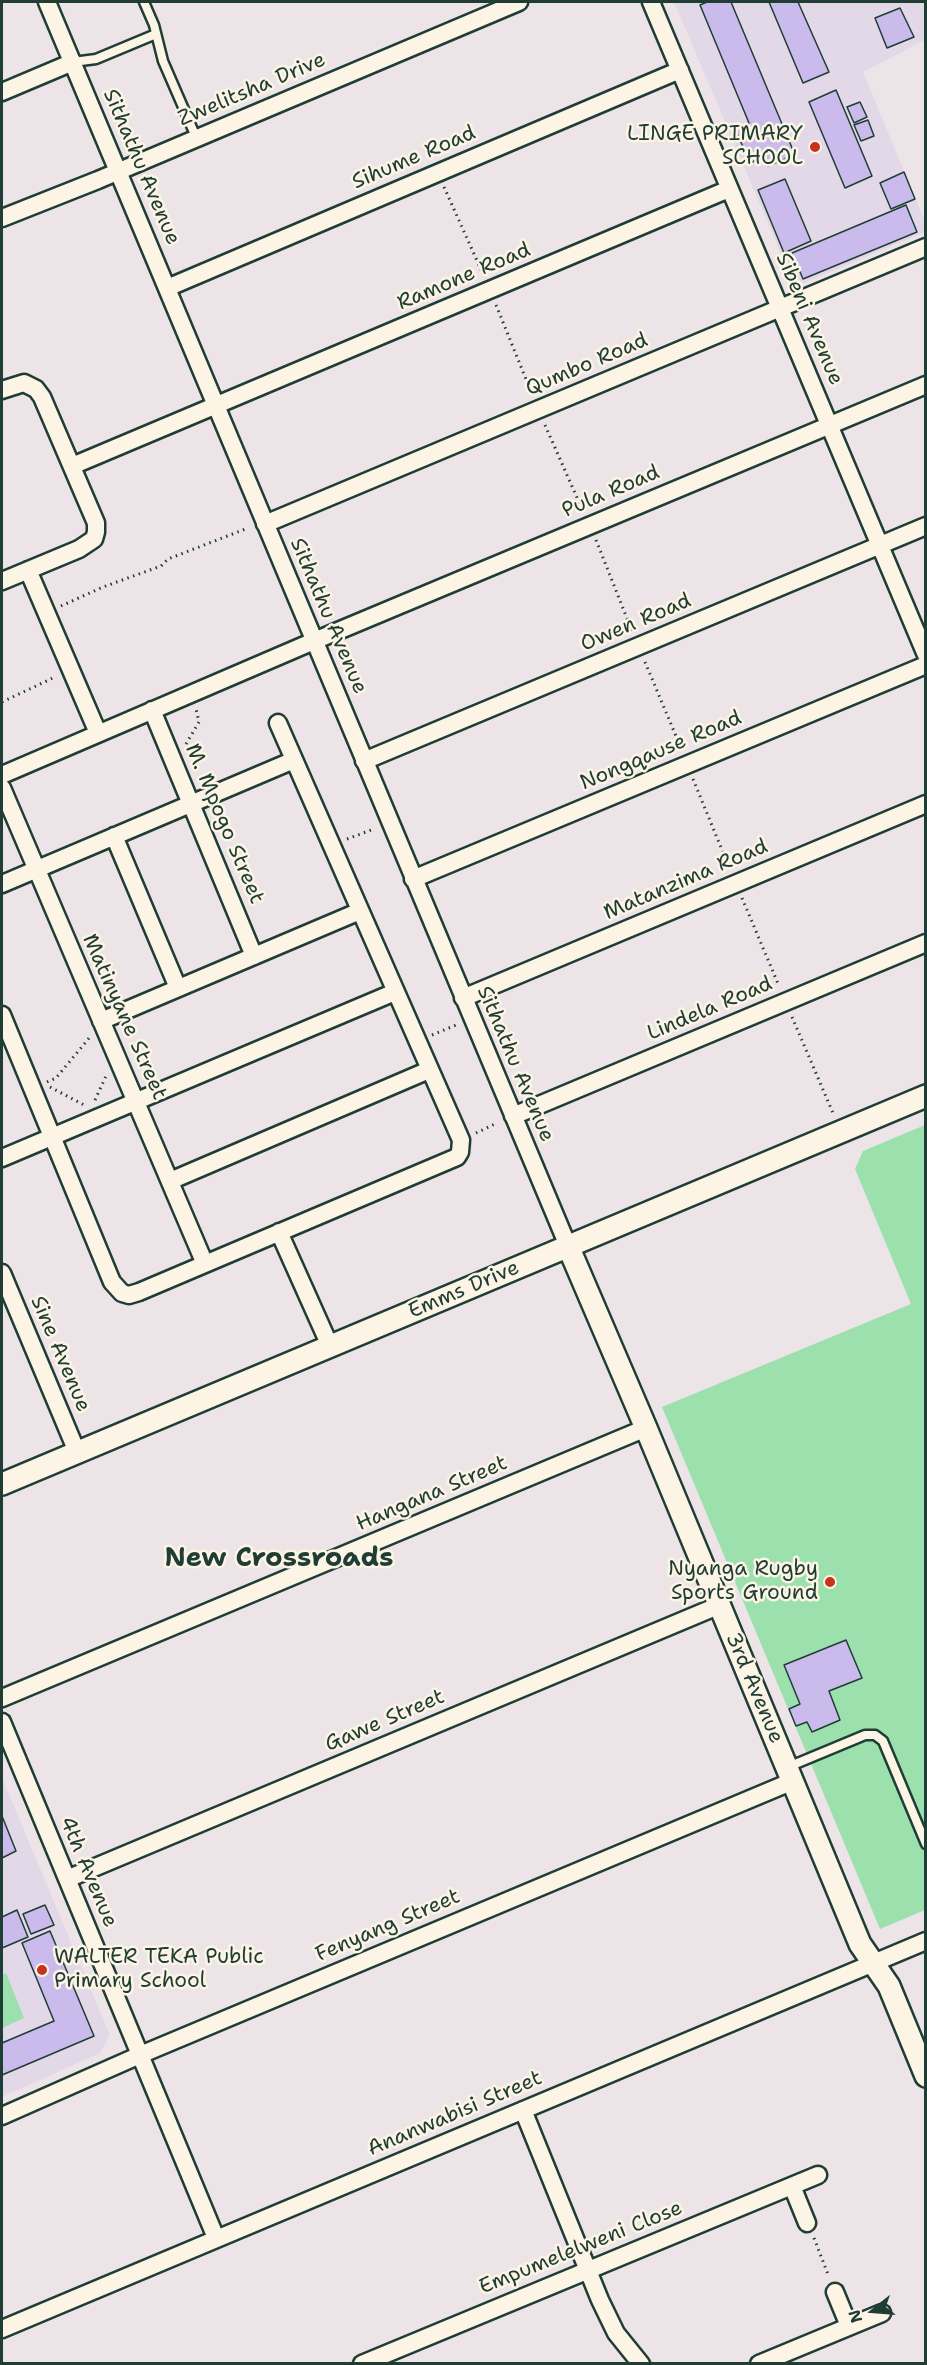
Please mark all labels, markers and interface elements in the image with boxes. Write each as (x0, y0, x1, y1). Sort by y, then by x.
street label: Zwelitsha Drive (174, 48, 330, 132)
street label: Sithathu Avenue (97, 85, 185, 249)
street label: Sihume Road (348, 121, 480, 195)
place label: LINGE PRIMARY SCHOOL (627, 122, 803, 172)
marker: LINGE PRIMARY SCHOOL (808, 140, 822, 154)
street label: Ramone Road (394, 238, 534, 316)
street label: Sibeni Avenue (770, 249, 848, 389)
street label: Qumbo Road (522, 328, 652, 402)
street label: Pula Road (559, 460, 663, 524)
street label: Sithathu Avenue (284, 534, 372, 698)
street label: Owen Road (577, 588, 695, 658)
street label: Nongqause Road (577, 706, 745, 796)
street label: M. Mpogo Street (179, 740, 269, 908)
street label: Matanzima Road (600, 834, 772, 926)
street label: Matinyane Street (76, 930, 172, 1104)
street label: Lindela Road (644, 971, 776, 1047)
street label: Sithathu Avenue (471, 982, 559, 1146)
street label: Emms Drive (405, 1255, 523, 1325)
street label: Sine Avenue (24, 1292, 96, 1416)
street label: Hangana Street (353, 1451, 511, 1537)
district label: New Crossroads (164, 1543, 394, 1575)
place label: Nyanga Rugby Sports Ground (668, 1557, 818, 1607)
marker: Nyanga Rugby Sports Ground (823, 1575, 837, 1589)
street label: 3rd Avenue (719, 1629, 789, 1747)
street label: Gawe Street (322, 1685, 448, 1757)
street label: 4th Avenue (53, 1813, 123, 1931)
street label: Fenyang Street (312, 1884, 464, 1968)
place label: WALTER TEKA Public Primary School (54, 1945, 264, 1995)
marker: WALTER TEKA Public Primary School (35, 1963, 49, 1977)
street label: Ananwabisi Street (364, 2066, 546, 2162)
street label: Empumelelweni Close (476, 2196, 686, 2300)
north arrow (843, 2281, 903, 2341)
text: N (843, 2307, 867, 2326)

